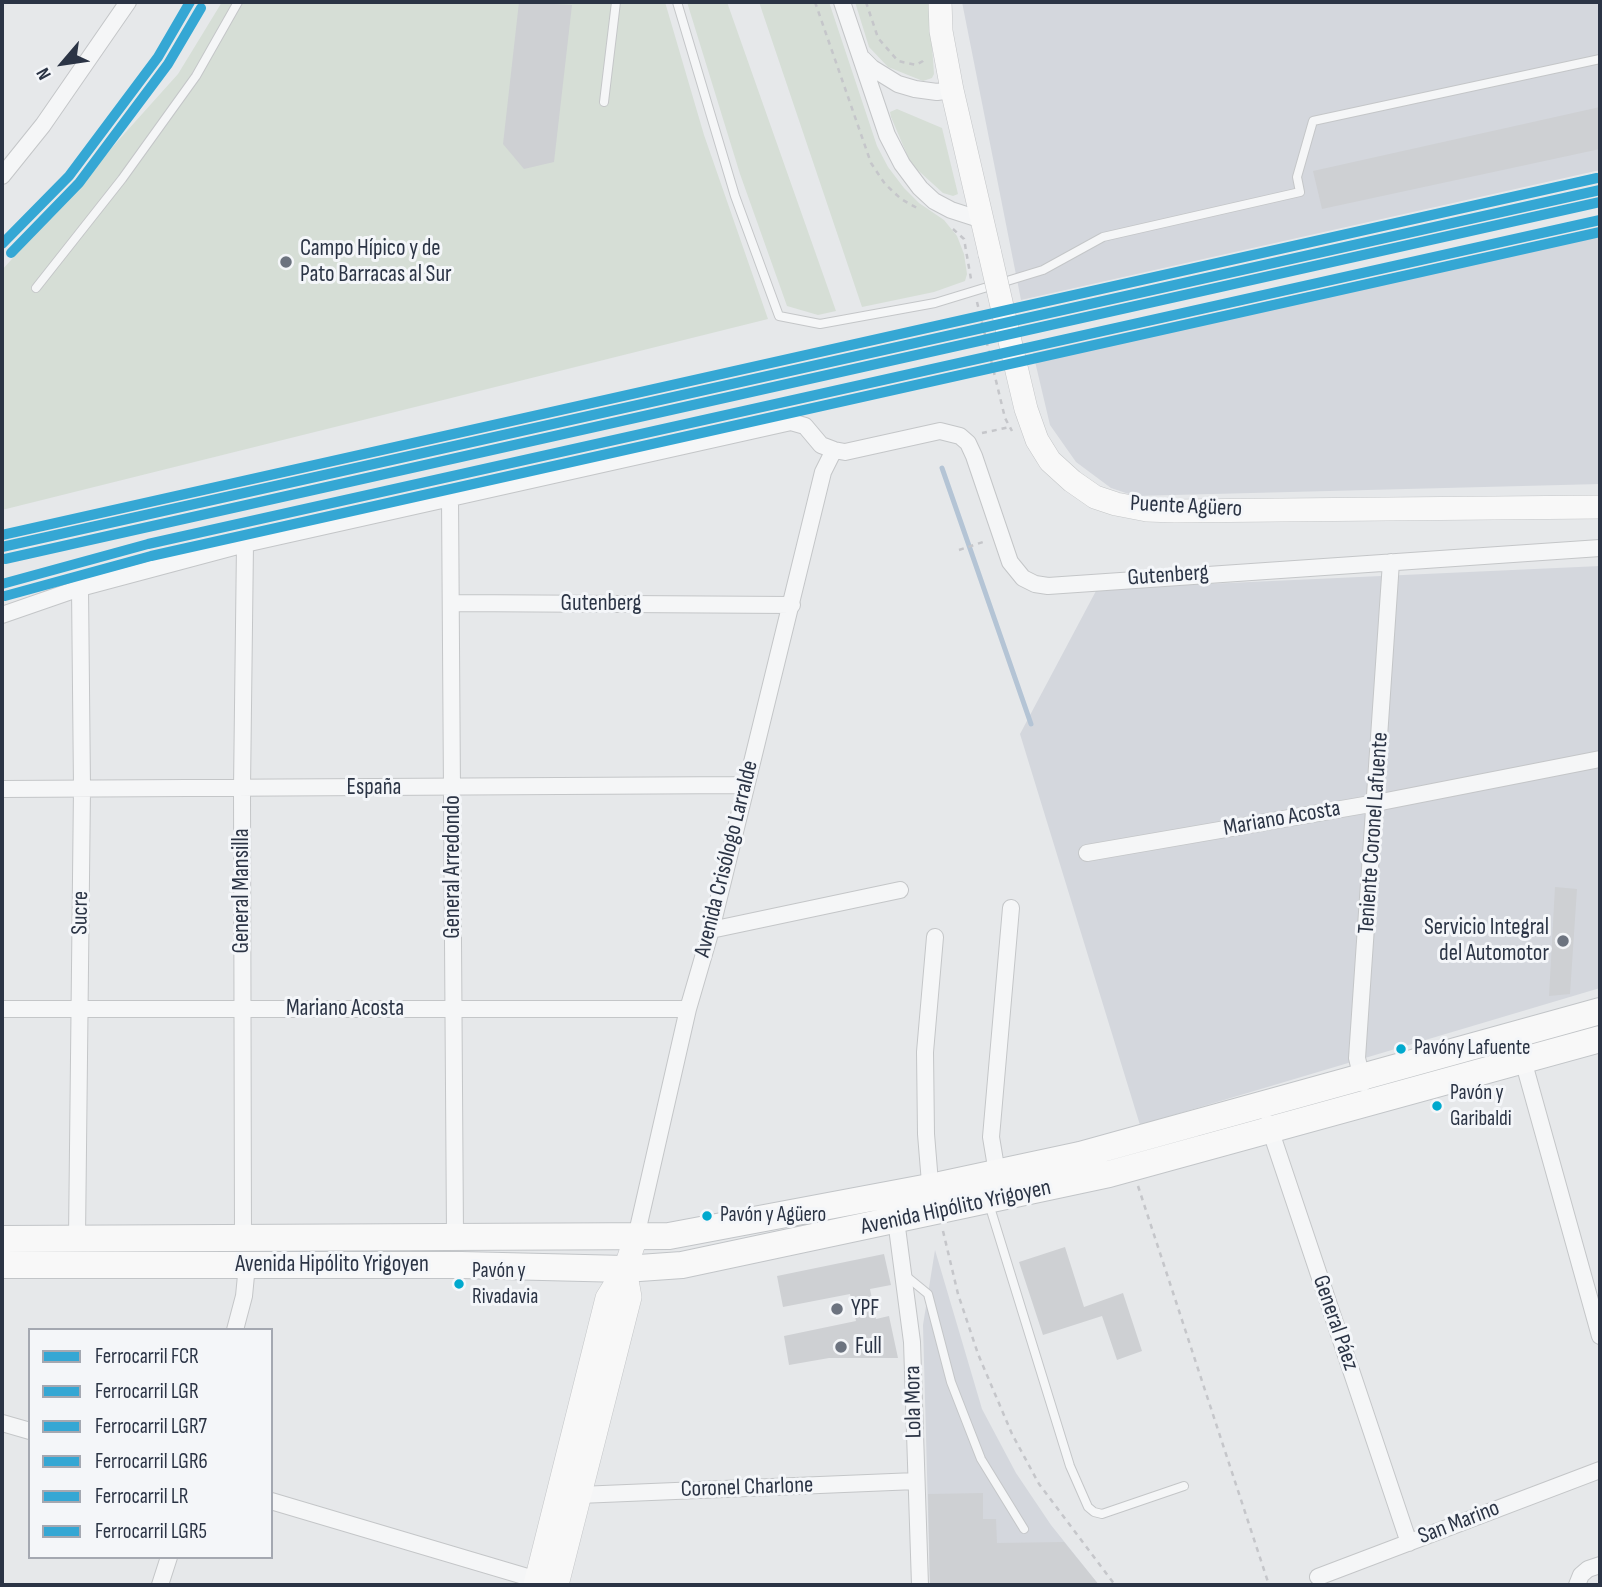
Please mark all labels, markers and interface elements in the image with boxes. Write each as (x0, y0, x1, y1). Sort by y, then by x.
north arrow (28, 28, 98, 98)
text: N (32, 63, 57, 83)
place label: Campo Hípico y de Pato Barracas al Sur (300, 235, 452, 289)
marker: Campo Hípico y de Pato Barracas al Sur (278, 254, 294, 270)
street label: Puente Agüero (1129, 490, 1243, 524)
street label: Gutenberg (1127, 559, 1209, 593)
street label: Gutenberg (560, 590, 642, 618)
street label: Teniente Coronel Lafuente (1353, 731, 1395, 935)
street label: Avenida Crisólogo Larralde (689, 758, 765, 960)
street label: España (347, 774, 401, 802)
street label: General Arredondo (439, 795, 467, 939)
street label: Mariano Acosta (1221, 795, 1343, 843)
street label: General Mansilla (228, 828, 256, 954)
street label: Sucre (67, 891, 95, 935)
place label: Servicio Integral del Automotor (1424, 914, 1549, 968)
marker: Servicio Integral del Automotor (1555, 933, 1571, 949)
street label: Mariano Acosta (286, 995, 404, 1023)
place label: Pavóny Lafuente (1414, 1036, 1531, 1062)
marker: Pavóny Lafuente (1394, 1042, 1408, 1056)
place label: Pavón y Garibaldi (1450, 1081, 1512, 1131)
marker: Pavón y Garibaldi (1430, 1099, 1444, 1113)
street label: Avenida Hipólito Yrigoyen (858, 1174, 1054, 1242)
place label: Pavón y Agüero (720, 1203, 826, 1229)
marker: Pavón y Agüero (700, 1209, 714, 1223)
street label: Avenida Hipólito Yrigoyen (235, 1251, 429, 1279)
place label: Pavón y Rivadavia (472, 1259, 538, 1309)
street label: General Páez (1306, 1272, 1364, 1374)
marker: Pavón y Rivadavia (452, 1277, 466, 1291)
place label: YPF (851, 1295, 879, 1323)
marker: YPF (829, 1301, 845, 1317)
legend (28, 1328, 273, 1559)
place label: Full (855, 1333, 882, 1361)
marker: Full (833, 1339, 849, 1355)
text: Ferrocarril FCR (95, 1344, 199, 1369)
street label: Lola Mora (900, 1365, 928, 1439)
text: Ferrocarril LGR (95, 1379, 199, 1404)
text: Ferrocarril LGR7 (95, 1414, 207, 1439)
text: Ferrocarril LGR6 (95, 1449, 208, 1474)
street label: Coronel Charlone (680, 1472, 814, 1504)
text: Ferrocarril LR (95, 1484, 188, 1509)
street label: San Marino (1414, 1495, 1504, 1551)
text: Ferrocarril LGR5 (95, 1519, 207, 1544)

